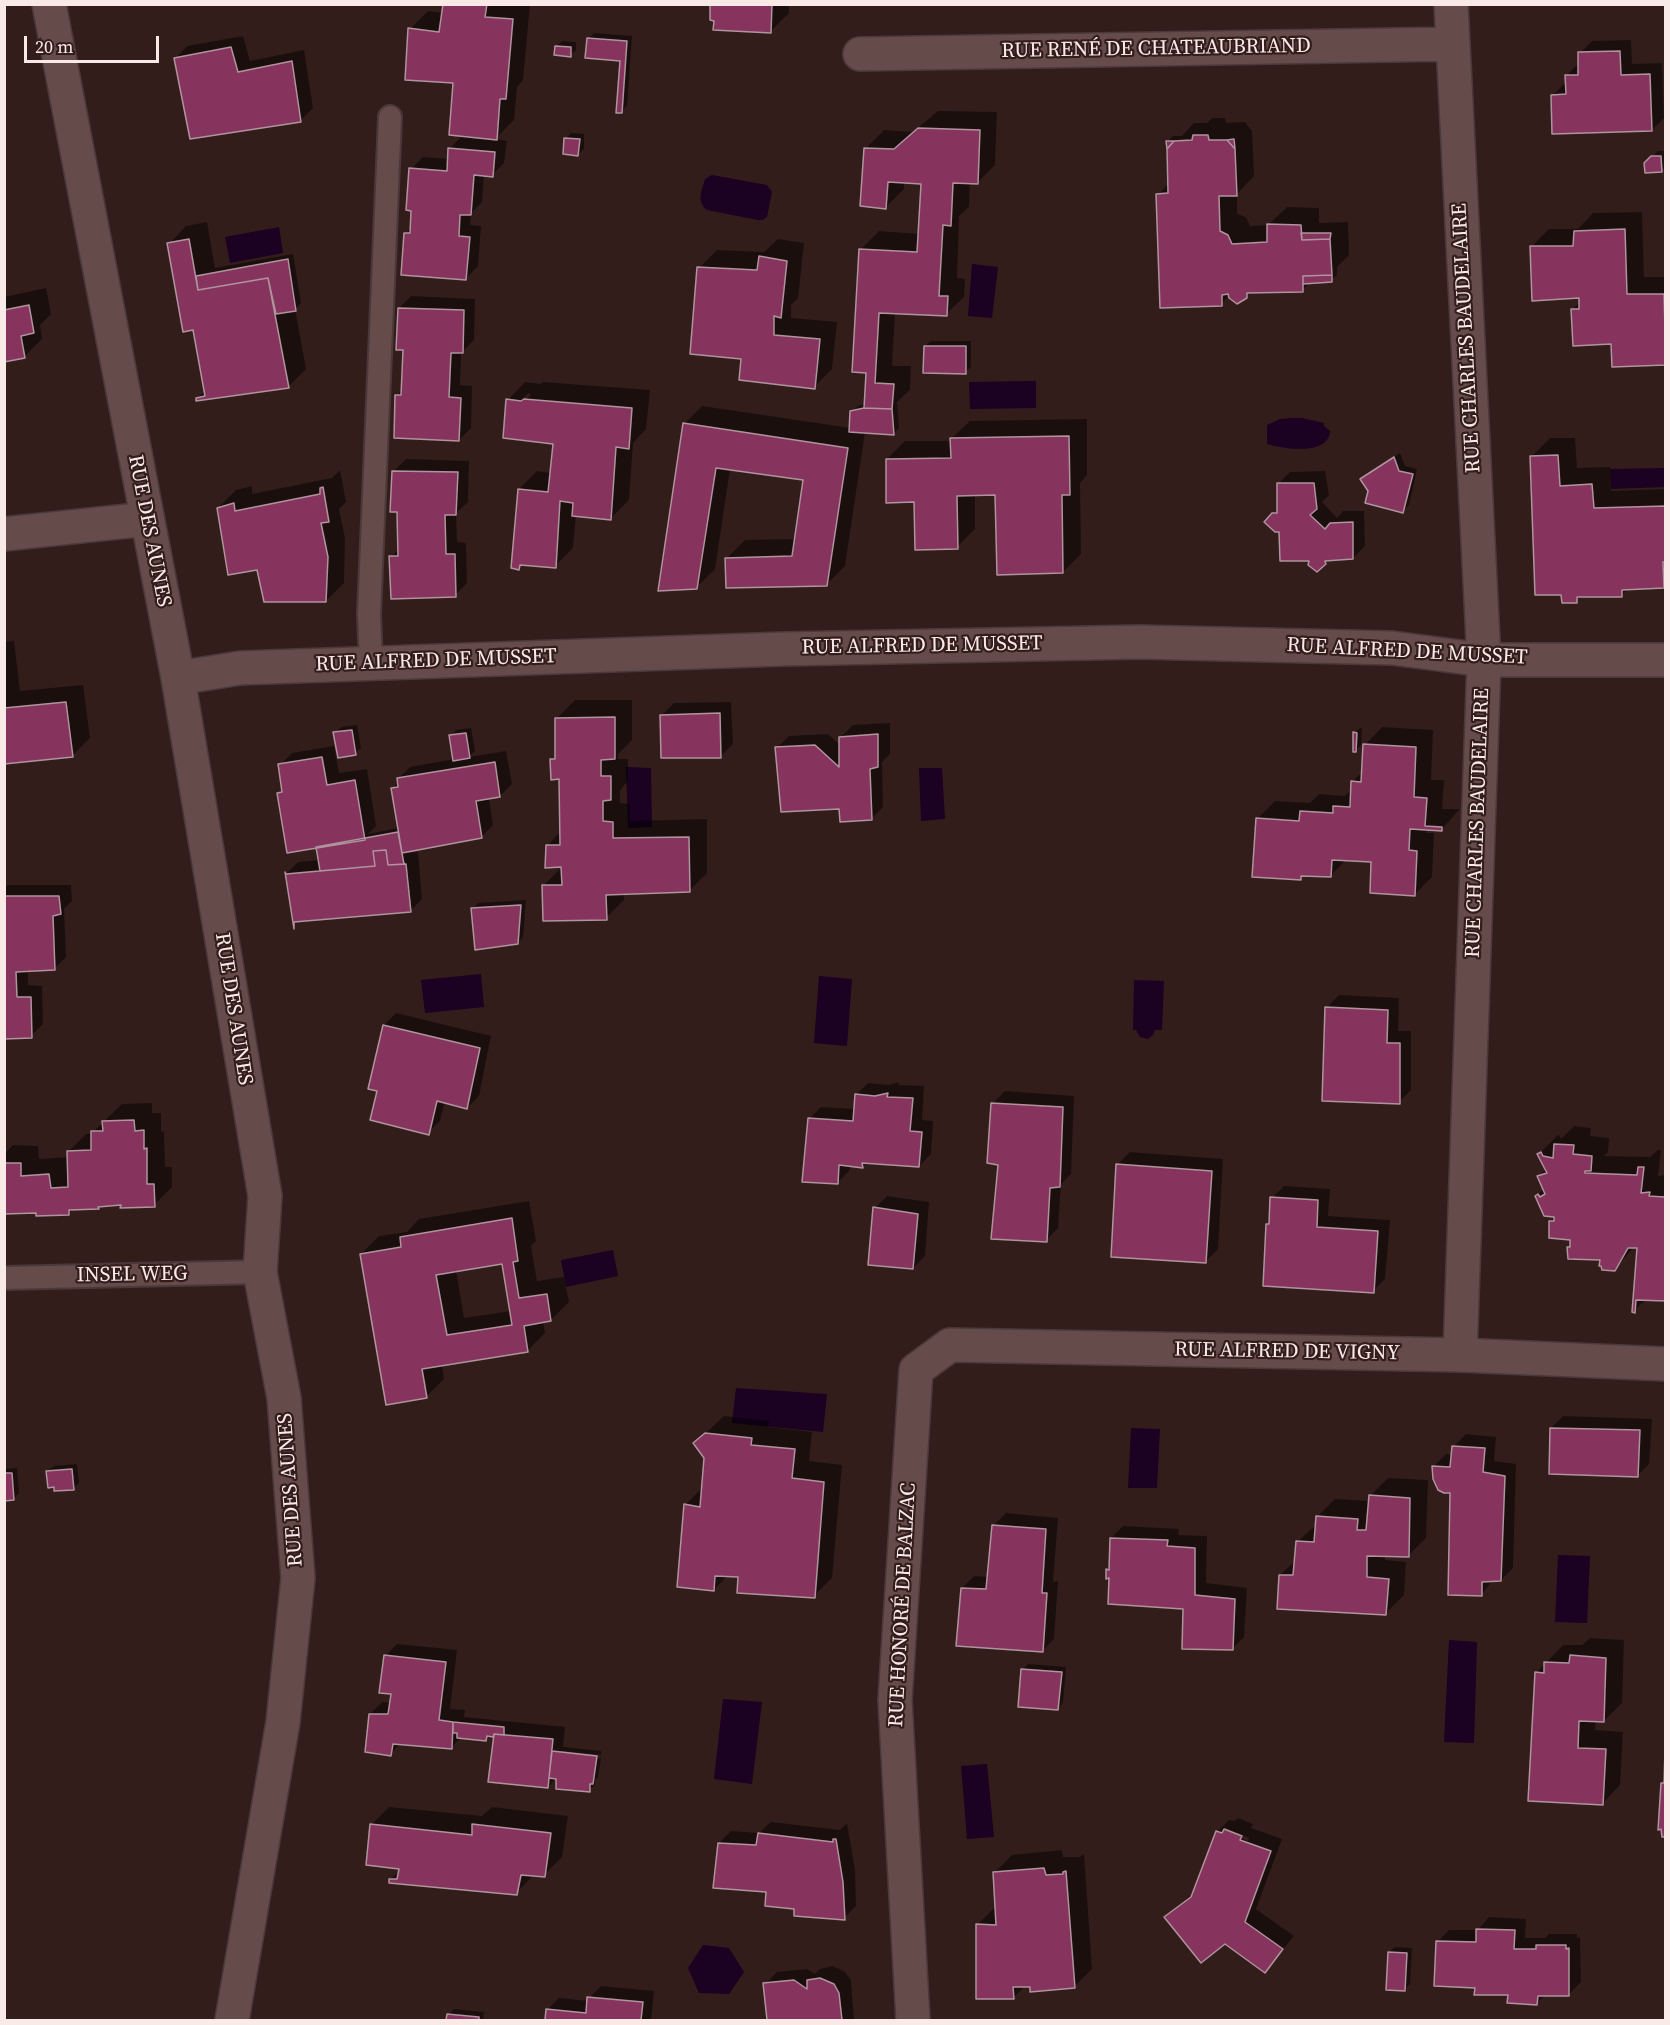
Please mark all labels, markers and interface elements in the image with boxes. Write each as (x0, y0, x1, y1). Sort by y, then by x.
scale bar (27, 24, 162, 62)
text: 20 m (35, 34, 73, 59)
street label: RUE RENÉ DE CHATEAUBRIAND (1001, 34, 1311, 64)
street label: RUE CHARLES BAUDELAIRE (1447, 202, 1487, 474)
street label: RUE DES AUNES (122, 453, 176, 609)
street label: RUE ALFRED DE MUSSET (801, 631, 1043, 661)
street label: RUE ALFRED DE MUSSET (1286, 633, 1528, 671)
street label: RUE ALFRED DE MUSSET (315, 644, 557, 678)
street label: RUE CHARLES BAUDELAIRE (1461, 687, 1495, 959)
street label: RUE DES AUNES (208, 931, 258, 1087)
street label: INSEL WEG (76, 1261, 188, 1289)
street label: RUE ALFRED DE VIGNY (1174, 1337, 1400, 1367)
street label: RUE DES AUNES (273, 1412, 309, 1568)
street label: RUE HONORÉ DE BALZAC (884, 1482, 922, 1728)

